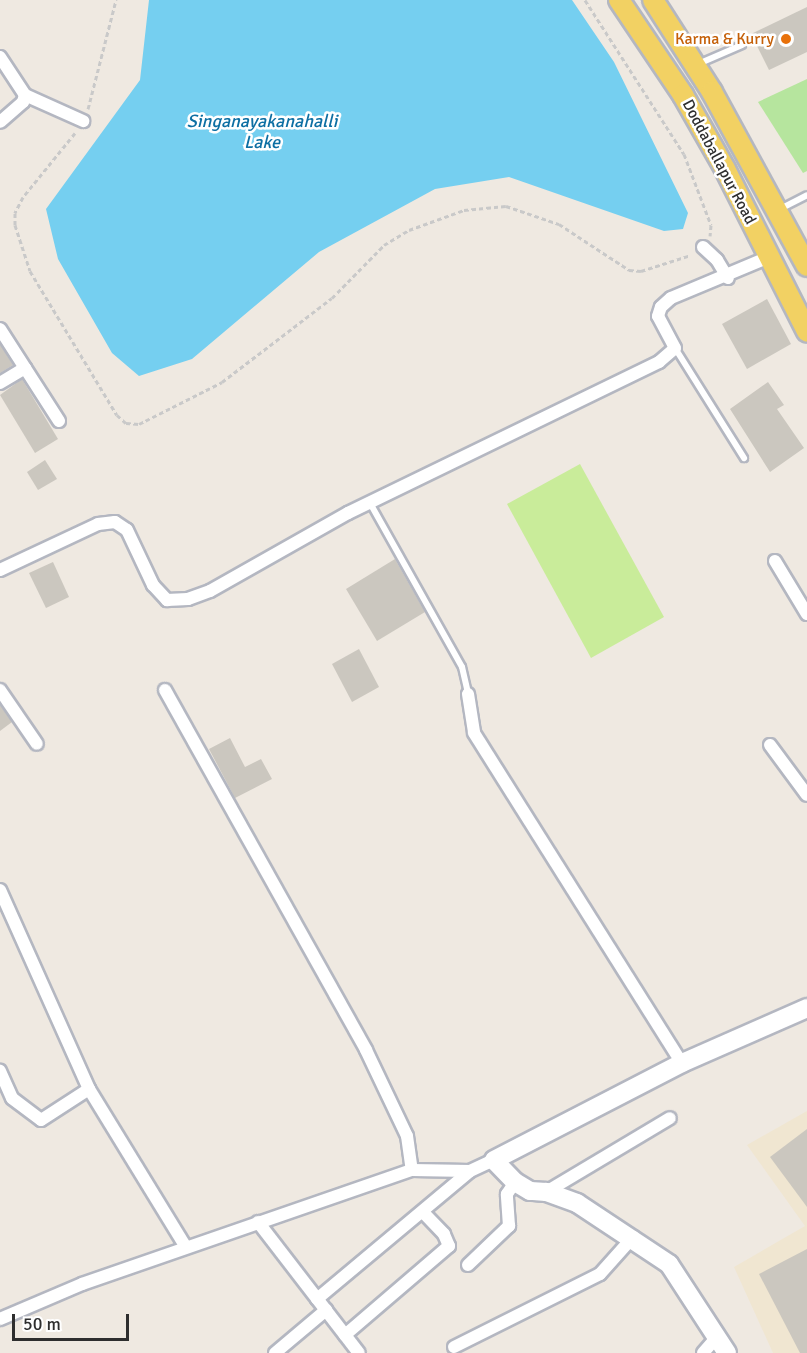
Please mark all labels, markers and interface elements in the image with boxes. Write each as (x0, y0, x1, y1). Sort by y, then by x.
place label: Karma & Kurry (675, 29, 774, 49)
marker: Karma & Kurry (779, 32, 793, 46)
street label: Doddaballapur Road (678, 96, 760, 228)
water label: Singanayakanahalli Lake (187, 111, 337, 154)
scale bar (15, 1302, 132, 1340)
text: 50 m (23, 1313, 61, 1335)

